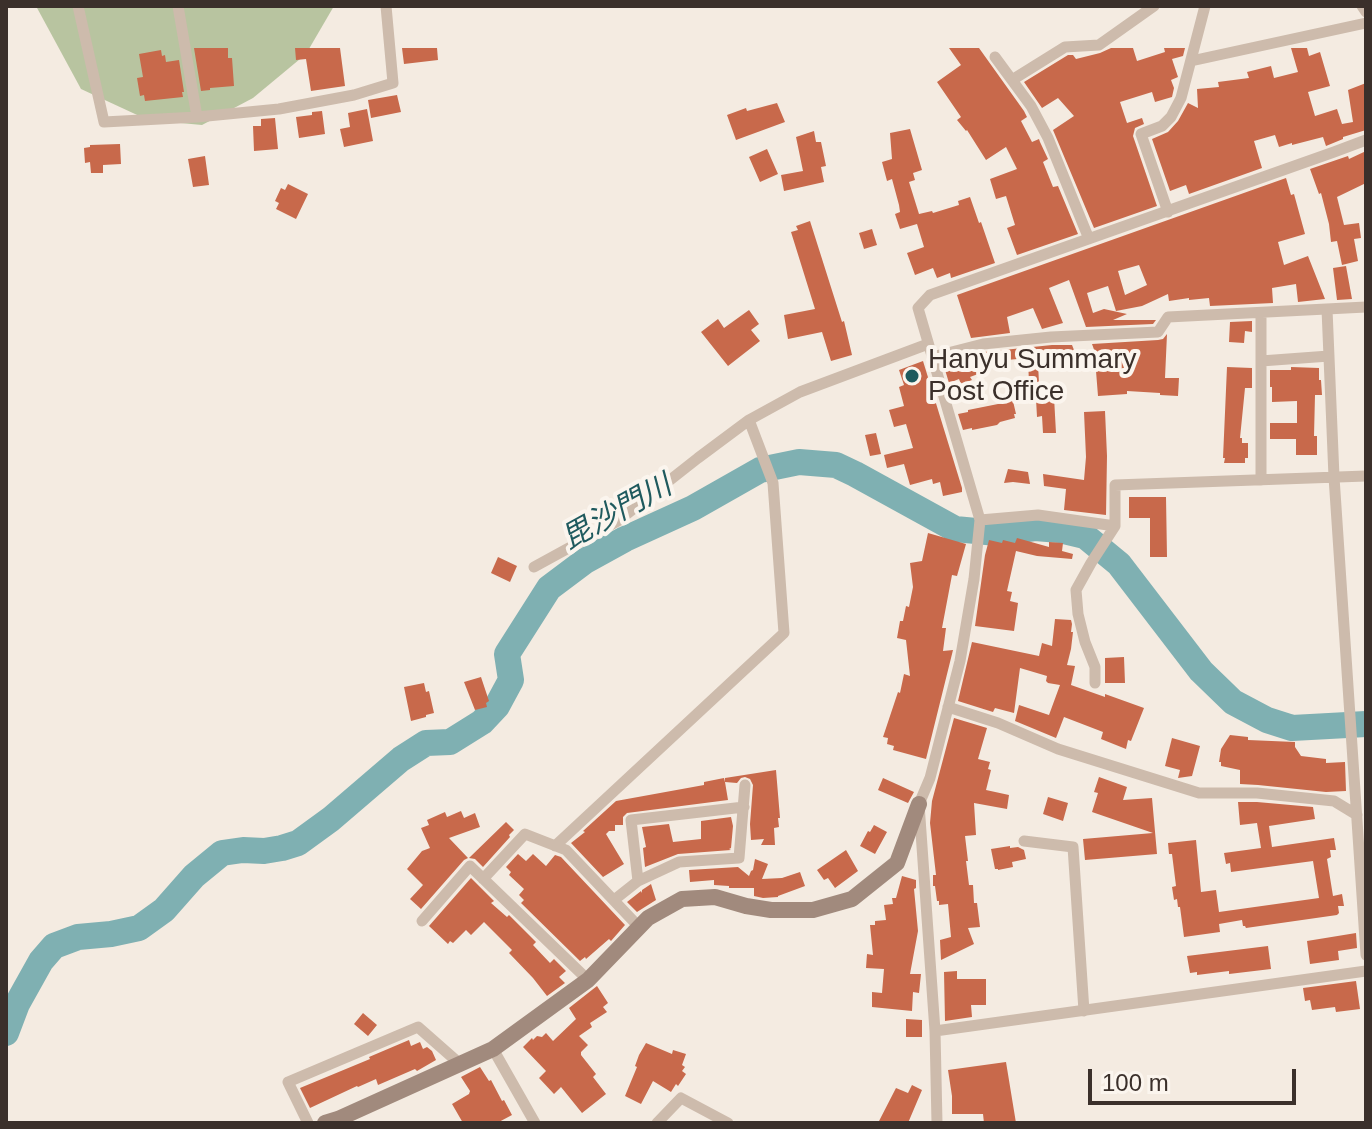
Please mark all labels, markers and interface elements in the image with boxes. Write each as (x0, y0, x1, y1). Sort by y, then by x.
place label: Hanyu Summary Post Office (928, 343, 1137, 409)
marker: Hanyu Summary Post Office (903, 367, 921, 385)
water label: 毘沙門川 (556, 468, 678, 558)
scale bar (1092, 1053, 1300, 1103)
text: 100 m (1102, 1069, 1169, 1096)

